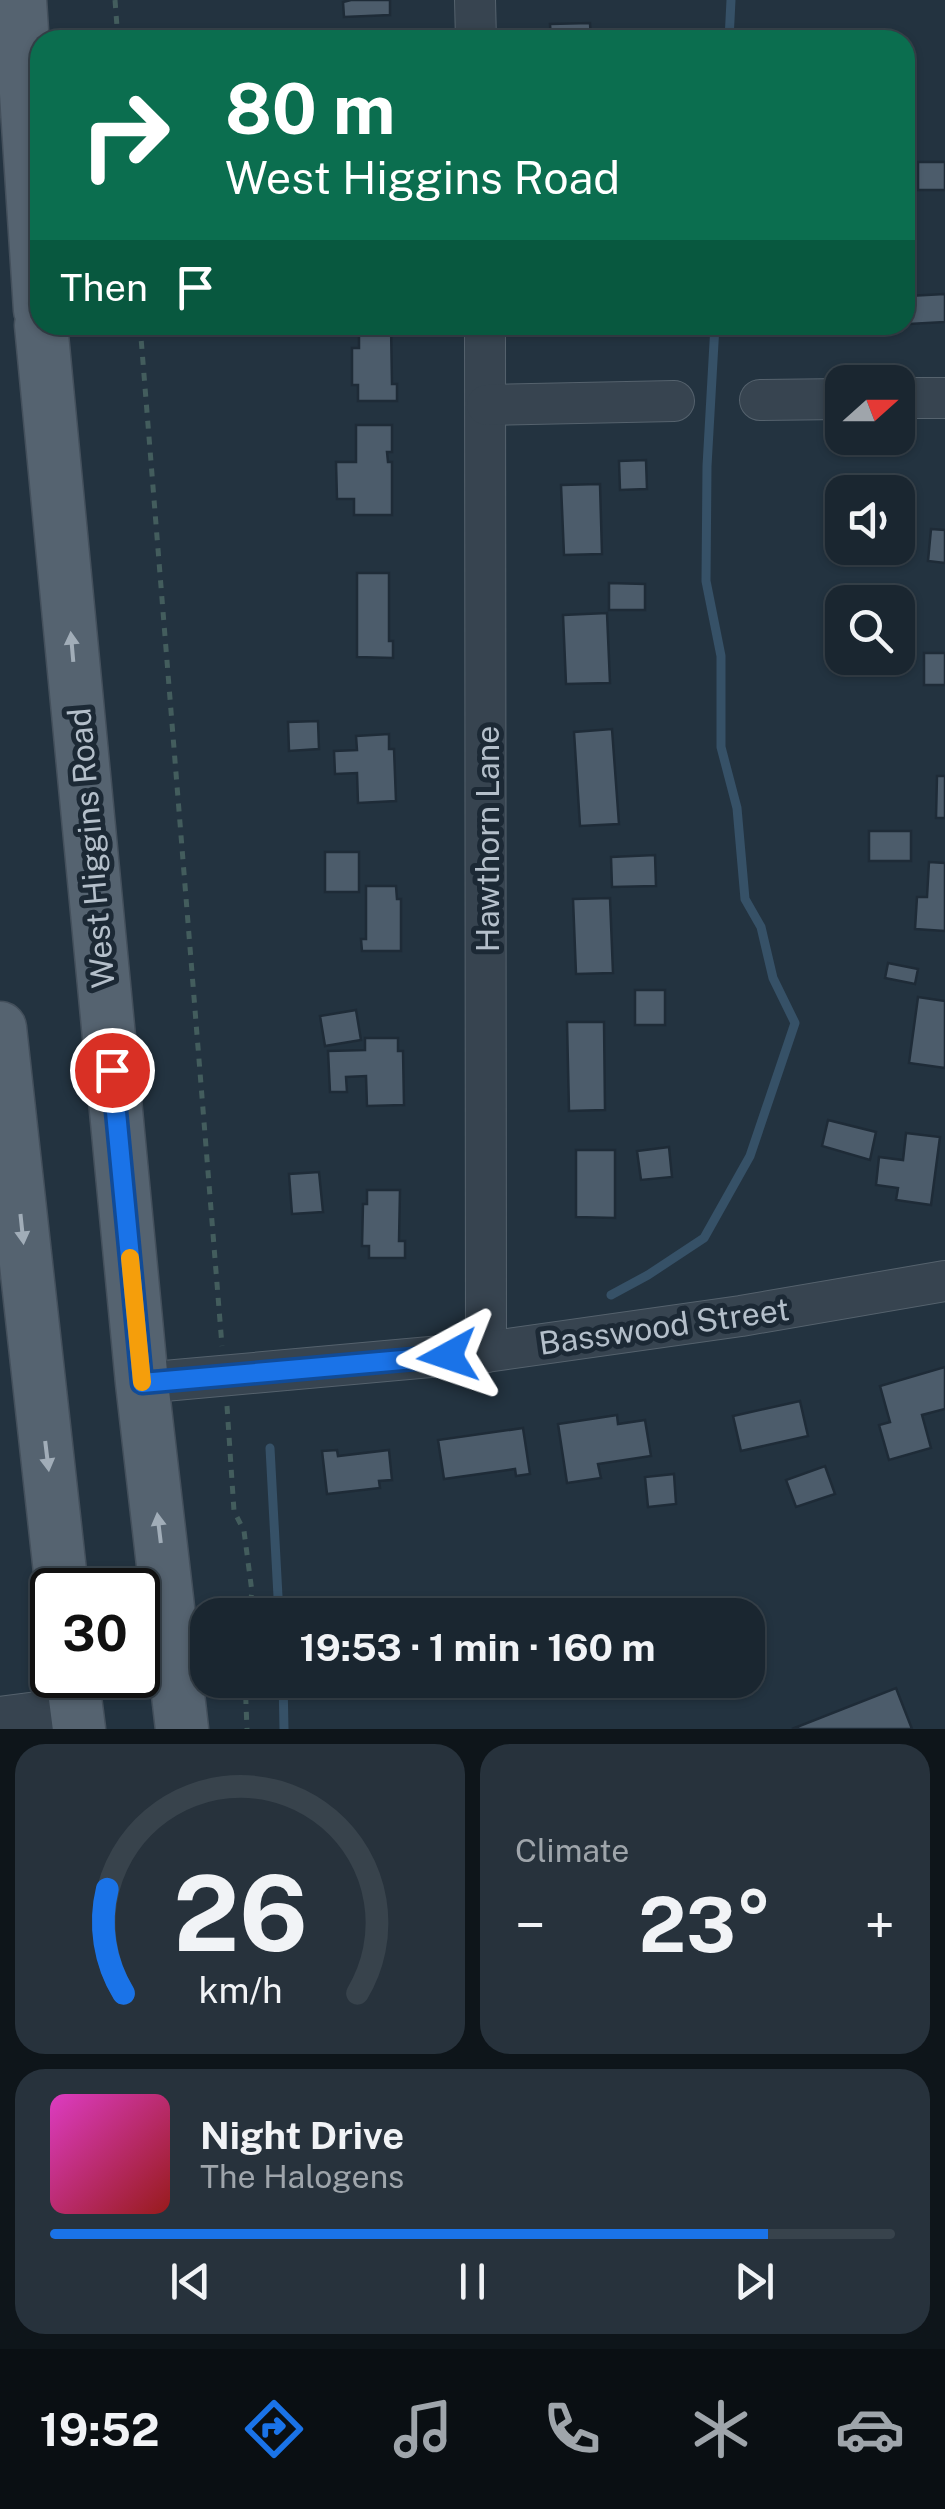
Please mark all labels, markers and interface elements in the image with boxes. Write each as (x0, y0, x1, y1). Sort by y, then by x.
text: 80 m (225, 67, 395, 150)
icon: right (60, 70, 190, 200)
text: West Higgins Road (225, 151, 620, 204)
icon: arrive (168, 260, 223, 315)
text: Then (60, 265, 148, 310)
north arrow (825, 365, 915, 455)
map controls (825, 365, 915, 675)
button: sound (825, 475, 915, 565)
button: search (825, 585, 915, 675)
one-way arrow (64, 631, 80, 663)
street label: West Higgins Road (60, 706, 122, 990)
street label: Hawthorn Lane (469, 726, 506, 952)
pin (70, 1028, 155, 1113)
icon: arrive (85, 1043, 140, 1098)
one-way arrow (14, 1214, 30, 1246)
street label: Basswood Street (536, 1290, 792, 1362)
position arrow (396, 1304, 500, 1408)
one-way arrow (39, 1441, 55, 1473)
one-way arrow (151, 1511, 167, 1543)
speed limit sign: 30 (30, 1568, 160, 1698)
text: 19:53 · 1 min · 160 m (299, 1625, 656, 1670)
text: Climate (515, 1832, 629, 1869)
text: 26 (173, 1852, 307, 1974)
text: 23° (638, 1881, 772, 1969)
text: − (515, 1893, 546, 1957)
text: + (865, 1893, 895, 1957)
text: km/h (198, 1969, 282, 2011)
text: Night Drive (200, 2113, 404, 2158)
text: The Halogens (200, 2158, 404, 2195)
icon: previous (163, 2254, 218, 2309)
icon: pause (445, 2254, 500, 2309)
icon: next (727, 2254, 782, 2309)
icon: directions (239, 2394, 309, 2464)
icon: music (388, 2394, 458, 2464)
icon: phone (537, 2394, 607, 2464)
icon: climate (686, 2394, 756, 2464)
icon: car (835, 2394, 905, 2464)
text: 19:52 (40, 2403, 160, 2456)

